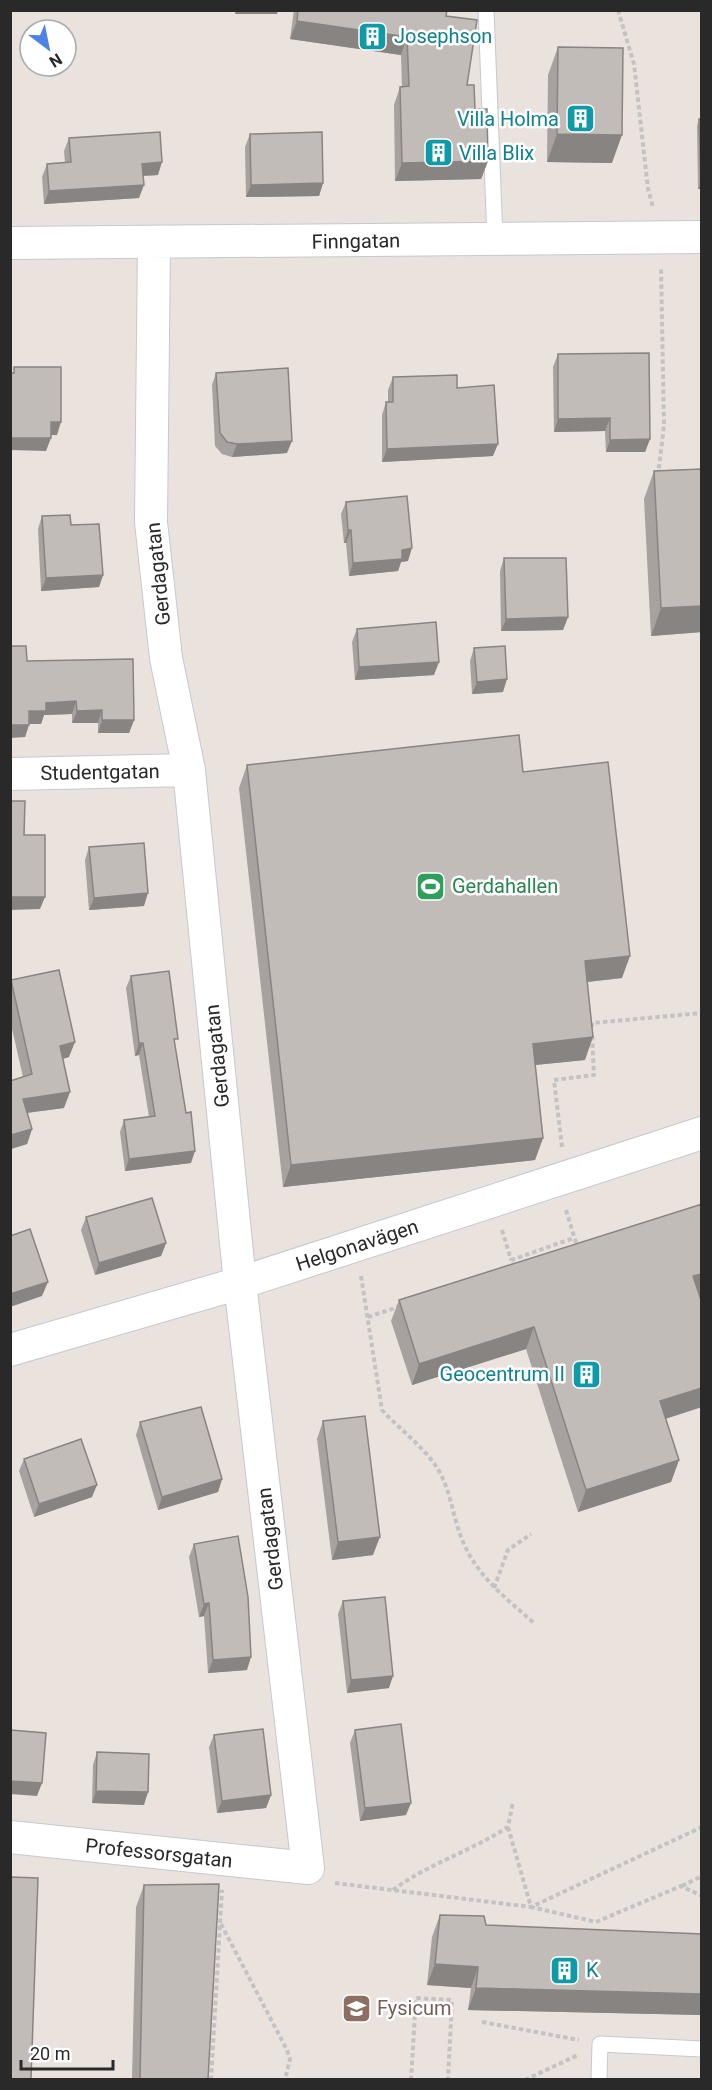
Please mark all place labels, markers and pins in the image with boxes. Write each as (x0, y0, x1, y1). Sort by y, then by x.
building icon: Josephson (357, 20, 389, 52)
place label: Josephson (394, 24, 492, 48)
building icon: Villa Holma (564, 103, 596, 135)
place label: Villa Holma (457, 107, 559, 131)
building icon: Villa Blix (422, 137, 454, 169)
place label: Villa Blix (459, 141, 534, 165)
sports icon: Gerdahallen (415, 870, 447, 902)
place label: Gerdahallen (452, 874, 558, 898)
building icon: Geocentrum II (570, 1358, 602, 1390)
place label: Geocentrum II (440, 1362, 565, 1386)
building icon: K (549, 1954, 581, 1986)
place label: K (586, 1958, 599, 1982)
school or university icon: Fysicum (340, 1992, 372, 2024)
place label: Fysicum (377, 1996, 452, 2020)

